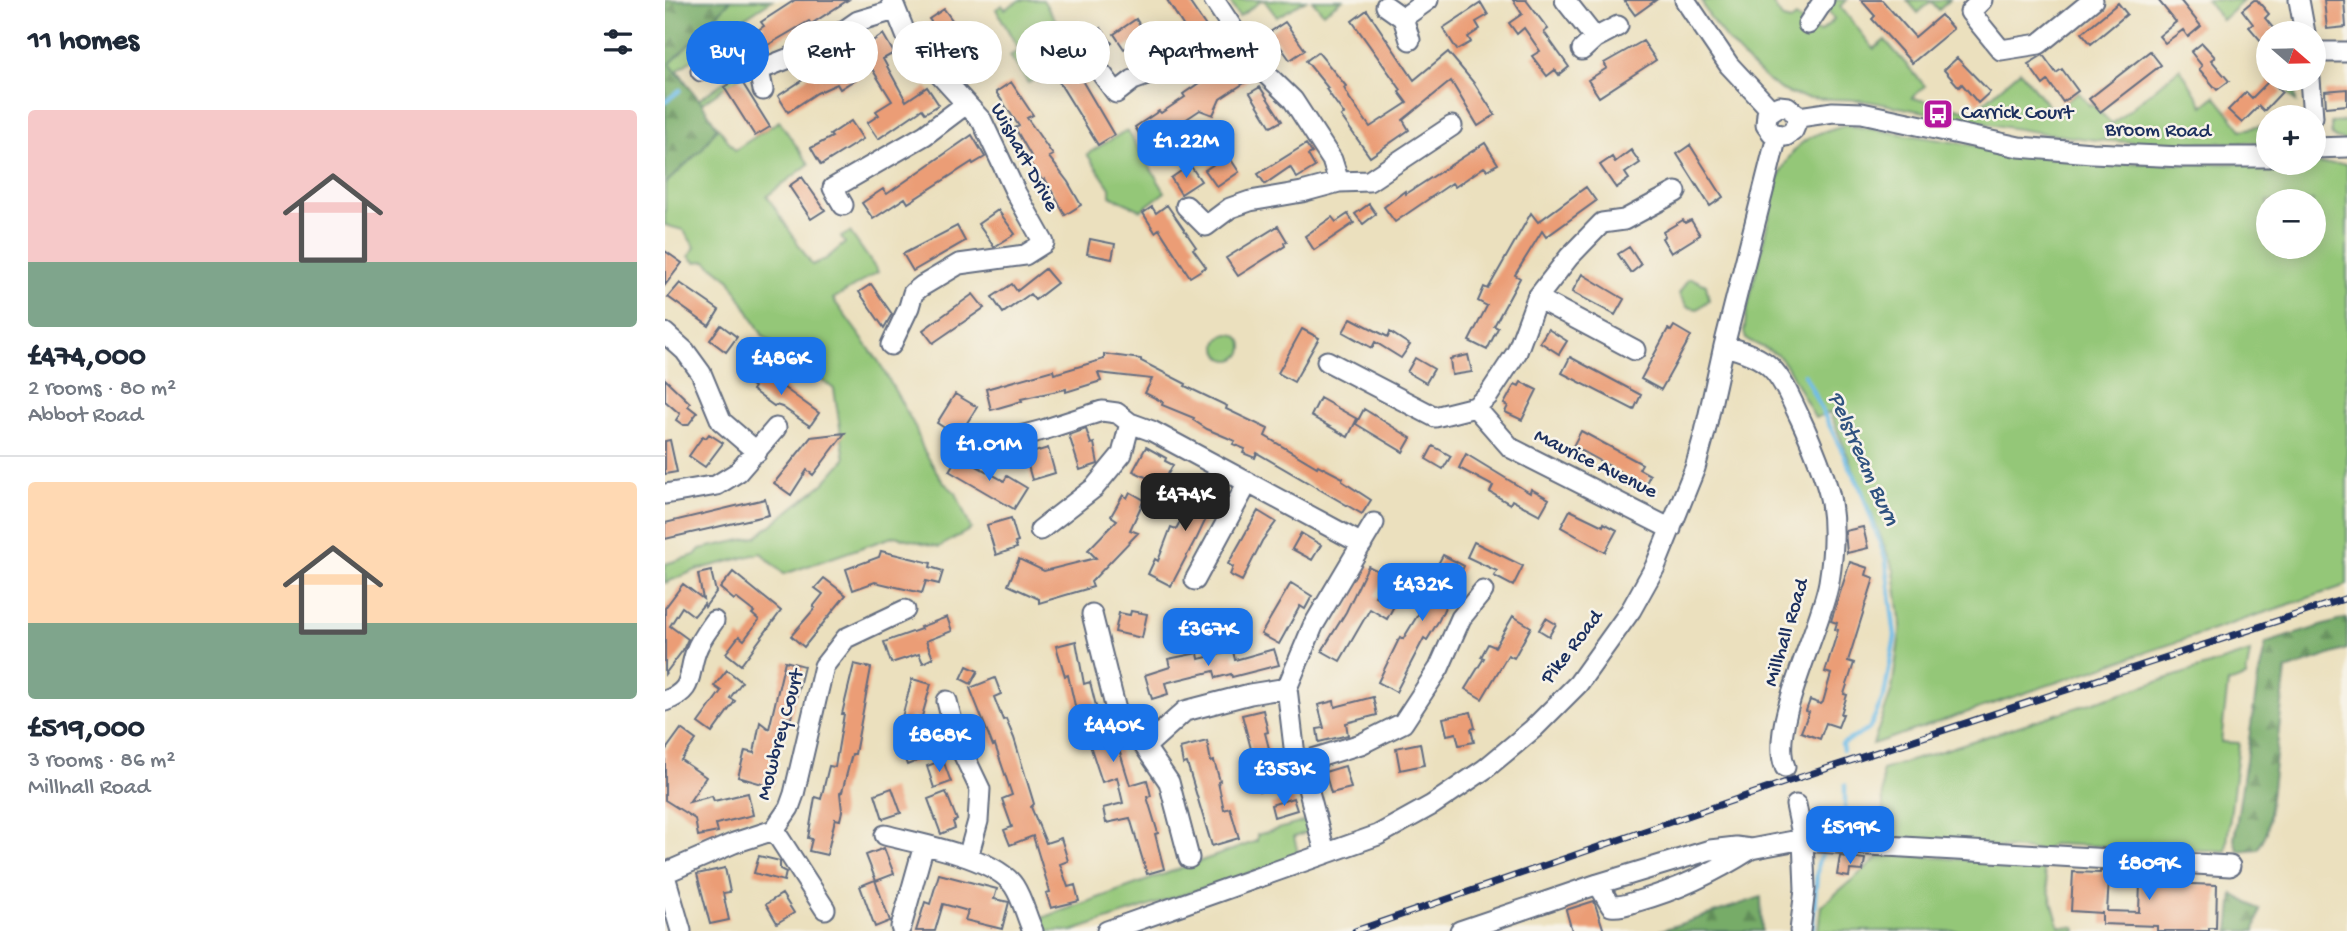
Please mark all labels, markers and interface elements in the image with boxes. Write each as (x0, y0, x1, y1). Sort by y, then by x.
chip: Buy (686, 21, 769, 84)
chip: Rent (783, 21, 878, 84)
chip: Filters (892, 21, 1002, 84)
chip: New (1016, 21, 1110, 84)
chip: Apartment (1124, 21, 1281, 84)
north arrow (2256, 21, 2326, 91)
map controls (2256, 21, 2326, 259)
icon: filters (599, 23, 637, 61)
text: 11 homes (28, 25, 139, 60)
bus stop icon: Carrick Court (1921, 97, 1955, 131)
street label: Wishart Drive (983, 100, 1064, 217)
place label: Carrick Court (1961, 102, 2076, 127)
button: + (2256, 105, 2326, 175)
street label: Broom Road (2104, 119, 2213, 145)
pin: £1.22M (1129, 120, 1243, 180)
text: £1.22M (1153, 129, 1219, 156)
icon: home (270, 155, 396, 281)
button: − (2256, 189, 2326, 259)
pin: £486K (732, 338, 830, 397)
text: £474,000 (28, 341, 146, 376)
text: £486K (752, 346, 810, 373)
text: 2 rooms · 80 m² (28, 376, 176, 403)
water label: Pelstream Burn (1820, 388, 1904, 531)
text: Abbot Road (28, 403, 143, 430)
pin: £1.01M (932, 424, 1046, 483)
street label: Maurice Avenue (1529, 424, 1662, 506)
text: £1.01M (956, 432, 1022, 459)
pin: £474K (1136, 474, 1234, 533)
text: £474K (1157, 482, 1213, 509)
icon: home (270, 527, 396, 653)
pin: £432K (1373, 564, 1471, 623)
text: £432K (1394, 572, 1450, 599)
street label: Millhall Road (1760, 574, 1817, 690)
street label: Pike Road (1536, 605, 1611, 691)
pin: £367K (1159, 608, 1257, 668)
text: £367K (1179, 617, 1237, 644)
street label: Mowbrey Court (753, 664, 812, 803)
pin: £440K (1064, 704, 1162, 764)
text: £519,000 (28, 713, 145, 748)
text: £440K (1084, 713, 1142, 740)
pin: £868K (890, 714, 988, 774)
text: £868K (909, 723, 969, 750)
text: 3 rooms · 86 m² (28, 748, 175, 775)
pin: £353K (1235, 748, 1333, 808)
text: £353K (1255, 757, 1313, 784)
text: Millhall Road (28, 775, 150, 802)
pin: £519K (1801, 806, 1899, 866)
text: £519K (1822, 815, 1878, 842)
pin: £809K (2100, 842, 2198, 902)
text: £809K (2119, 851, 2179, 878)

